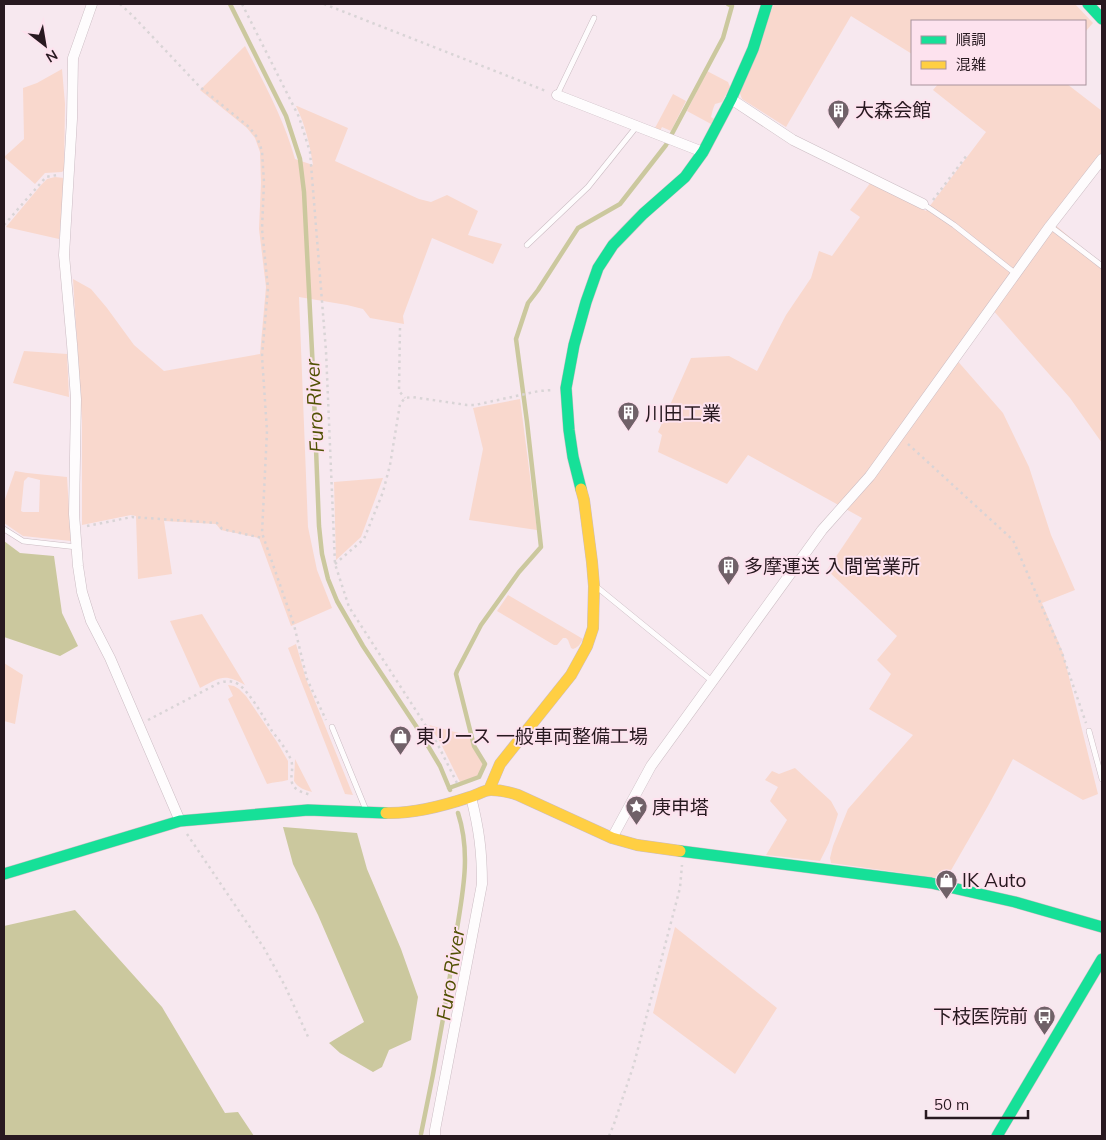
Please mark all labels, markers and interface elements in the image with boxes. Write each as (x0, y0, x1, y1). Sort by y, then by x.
north arrow (20, 20, 70, 70)
legend (911, 20, 1086, 85)
text: 順調 (956, 30, 986, 49)
text: N (43, 46, 61, 67)
text: 混雑 (956, 55, 986, 74)
building icon: 大森会館 (827, 98, 851, 129)
place label: 大森会館 (855, 98, 931, 122)
water label: Furo River (299, 358, 329, 453)
building icon: 川田工業 (617, 401, 641, 432)
place label: 川田工業 (645, 401, 721, 425)
building icon: 多摩運送 入間営業所 (716, 554, 740, 585)
place label: 多摩運送 入間営業所 (744, 554, 920, 578)
shop icon: 東リース 一般車両整備工場 (388, 724, 412, 755)
place label: 東リース 一般車両整備工場 (416, 724, 648, 748)
place icon: 庚申塔 (624, 795, 648, 826)
place label: 庚申塔 (652, 795, 709, 819)
shop icon: IK Auto (934, 868, 958, 899)
place label: IK Auto (962, 868, 1026, 892)
water label: Furo River (430, 925, 470, 1022)
place label: 下枝医院前 (933, 1004, 1028, 1028)
bus stop icon: 下枝医院前 (1032, 1004, 1056, 1035)
scale bar (926, 1088, 1028, 1120)
text: 50 m (934, 1095, 969, 1114)

